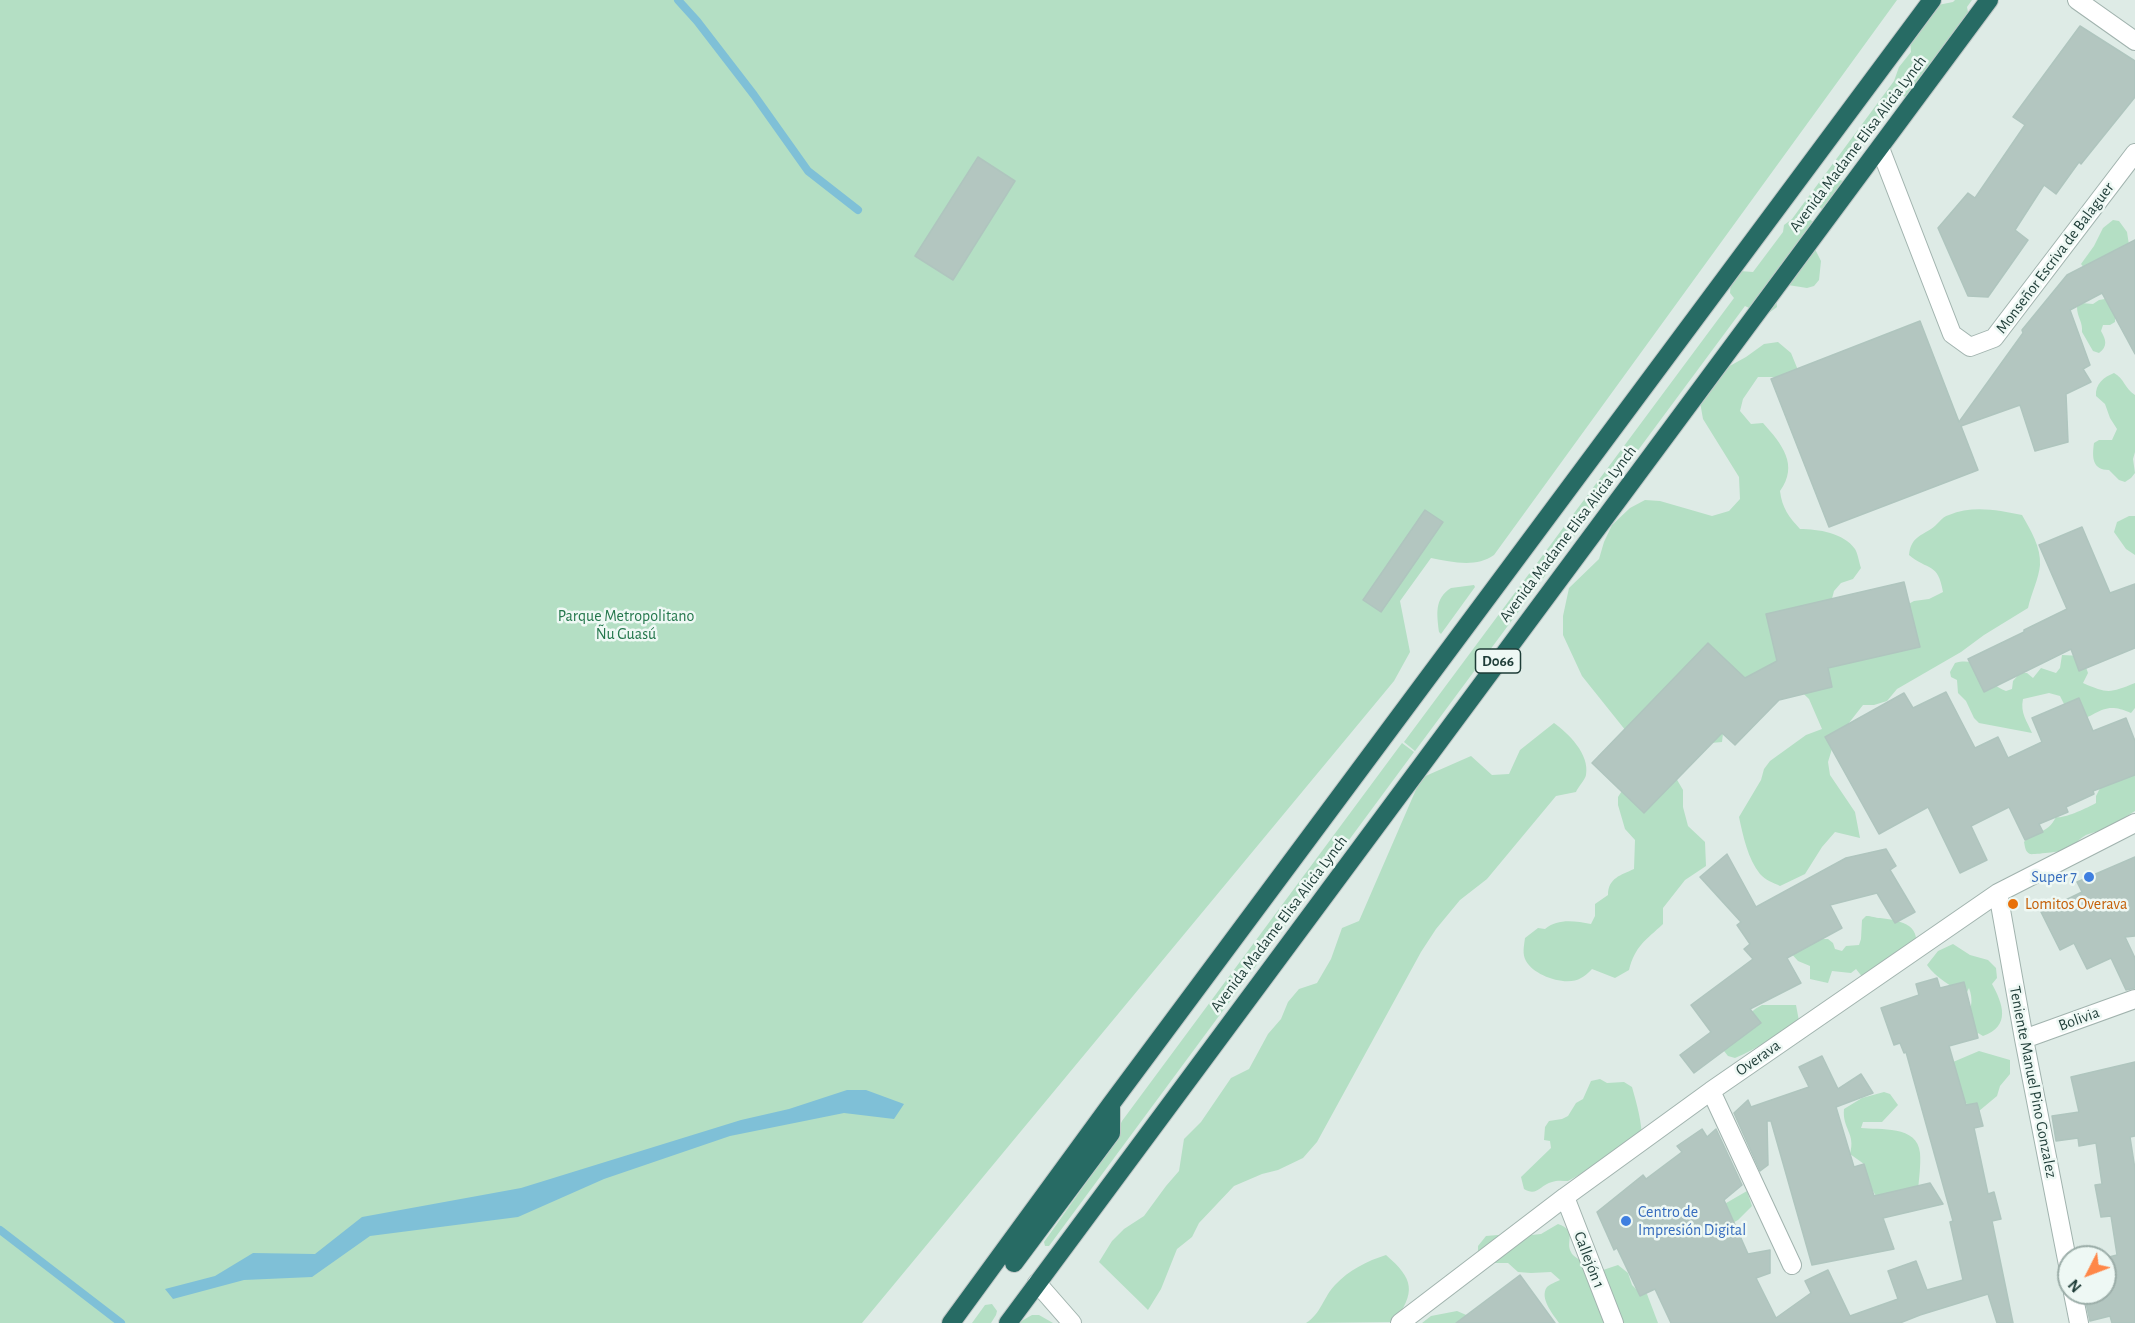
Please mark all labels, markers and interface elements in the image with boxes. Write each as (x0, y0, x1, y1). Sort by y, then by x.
street label: Avenida Madame Elisa Alicia Lynch (1785, 52, 1931, 236)
street label: Monseñor Escriva de Balaguer (1992, 178, 2118, 338)
street label: Avenida Madame Elisa Alicia Lynch (1495, 442, 1641, 626)
park label: Parque Metropolitano Ñu Guasú (558, 606, 694, 644)
road number: D066 (1476, 649, 1520, 673)
street label: Avenida Madame Elisa Alicia Lynch (1206, 832, 1352, 1016)
place label: Super 7 (2031, 867, 2077, 887)
marker: Super 7 (2082, 870, 2096, 884)
place label: Lomitos Overava (2025, 894, 2127, 914)
marker: Lomitos Overava (2006, 897, 2020, 911)
street label: Teniente Manuel Pino Gonzalez (2005, 984, 2061, 1180)
street label: Bolivia (2056, 1003, 2102, 1035)
street label: Overava (1732, 1036, 1784, 1080)
place label: Centro de Impresión Digital (1638, 1202, 1746, 1240)
marker: Centro de Impresión Digital (1619, 1214, 1633, 1228)
street label: Callejón 1 (1569, 1229, 1609, 1291)
north arrow (2057, 1245, 2117, 1305)
text: N (2065, 1276, 2085, 1295)

